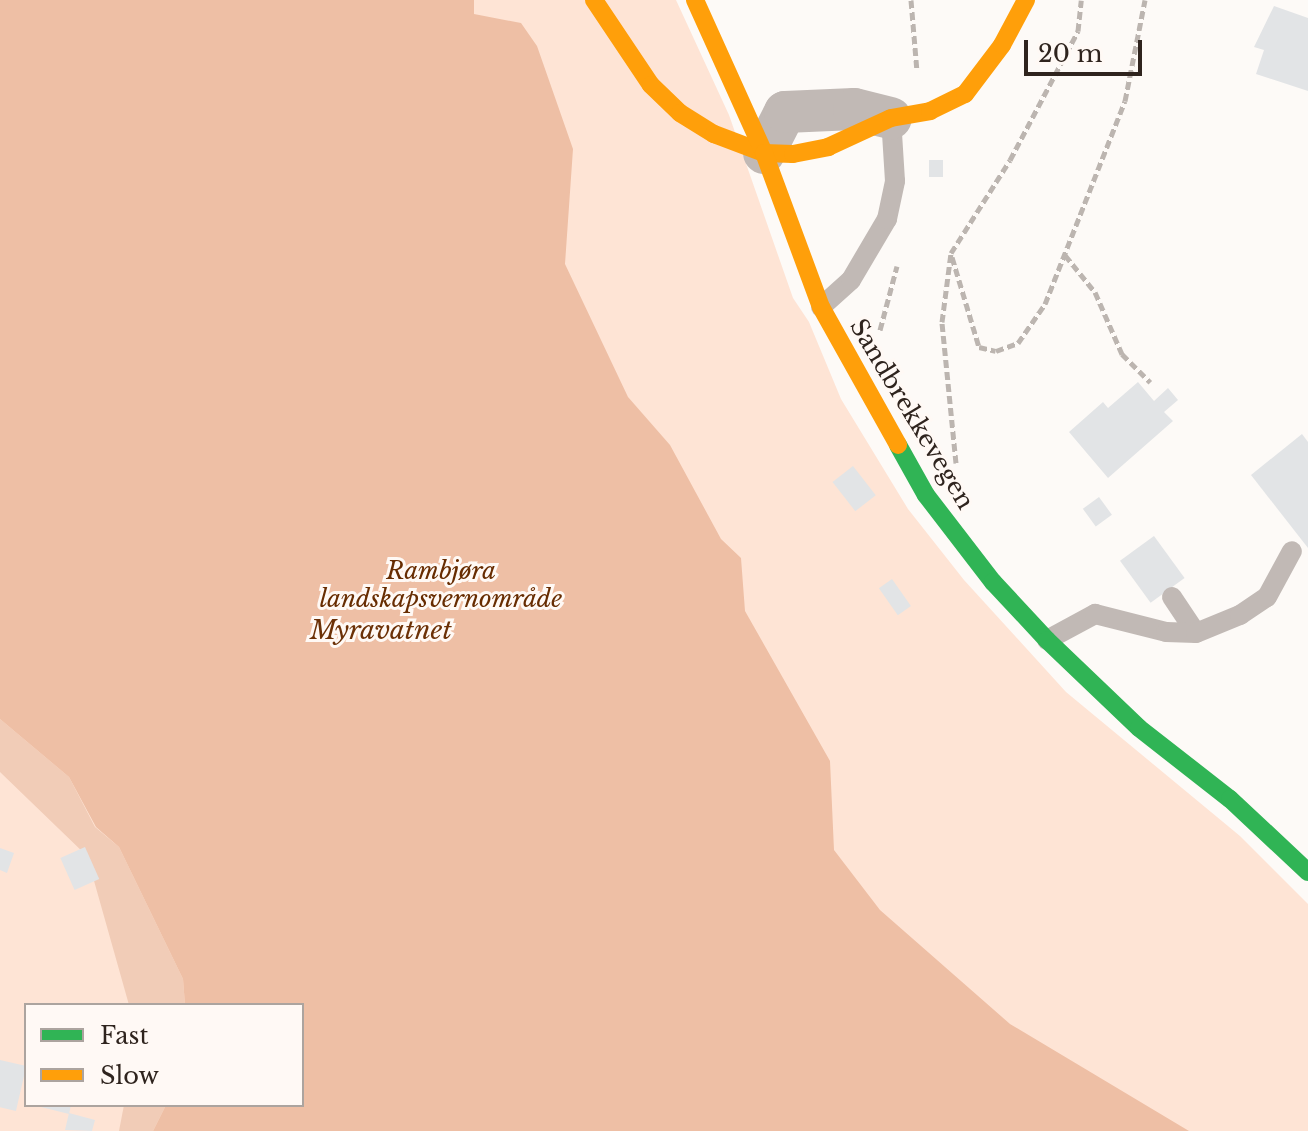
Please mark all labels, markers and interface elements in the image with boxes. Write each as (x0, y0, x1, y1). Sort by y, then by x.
scale bar (1028, 24, 1146, 74)
text: 20 m (1038, 39, 1103, 68)
street label: Sandbrekkevegen (844, 314, 980, 514)
park label: Rambjøra landskapsvernområde (320, 557, 562, 613)
water label: Myravatnet (310, 615, 452, 647)
legend (24, 1003, 304, 1107)
text: Fast (100, 1021, 148, 1050)
text: Slow (100, 1061, 159, 1090)

